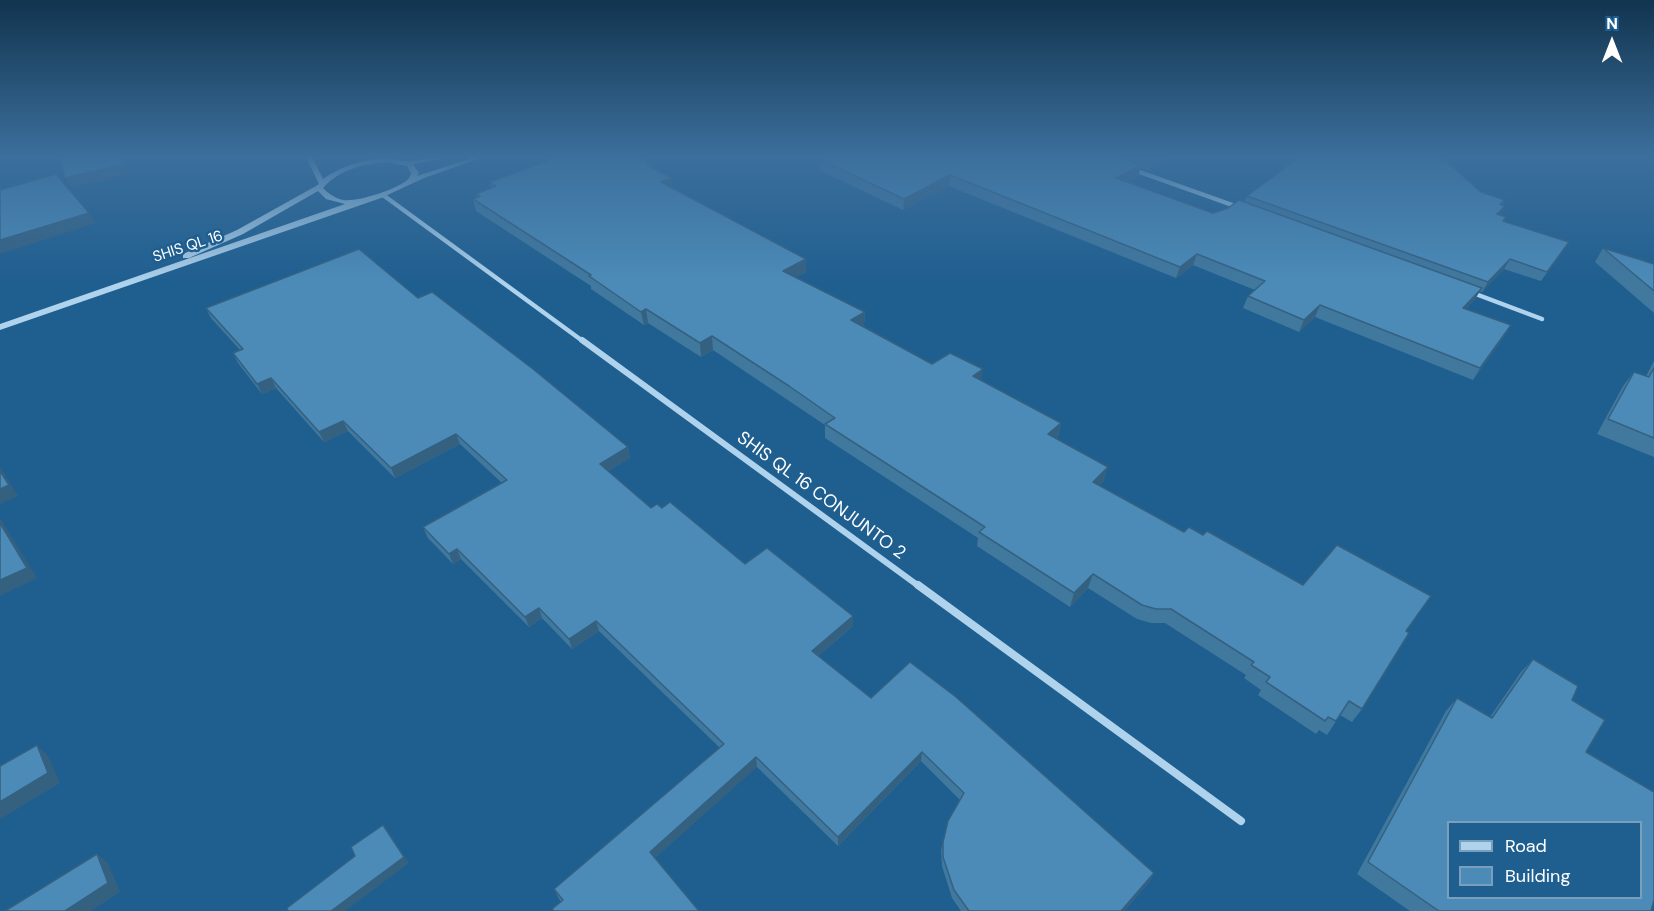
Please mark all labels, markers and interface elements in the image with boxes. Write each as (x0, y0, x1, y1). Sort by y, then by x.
north arrow (1582, 12, 1642, 72)
text: N (1606, 13, 1618, 34)
street label: SHIS QL 16 (151, 227, 225, 267)
street label: SHIS QL 16 CONJUNTO 2 (732, 428, 910, 564)
legend (1447, 821, 1642, 899)
text: Road (1505, 834, 1547, 858)
text: Building (1505, 864, 1570, 888)

